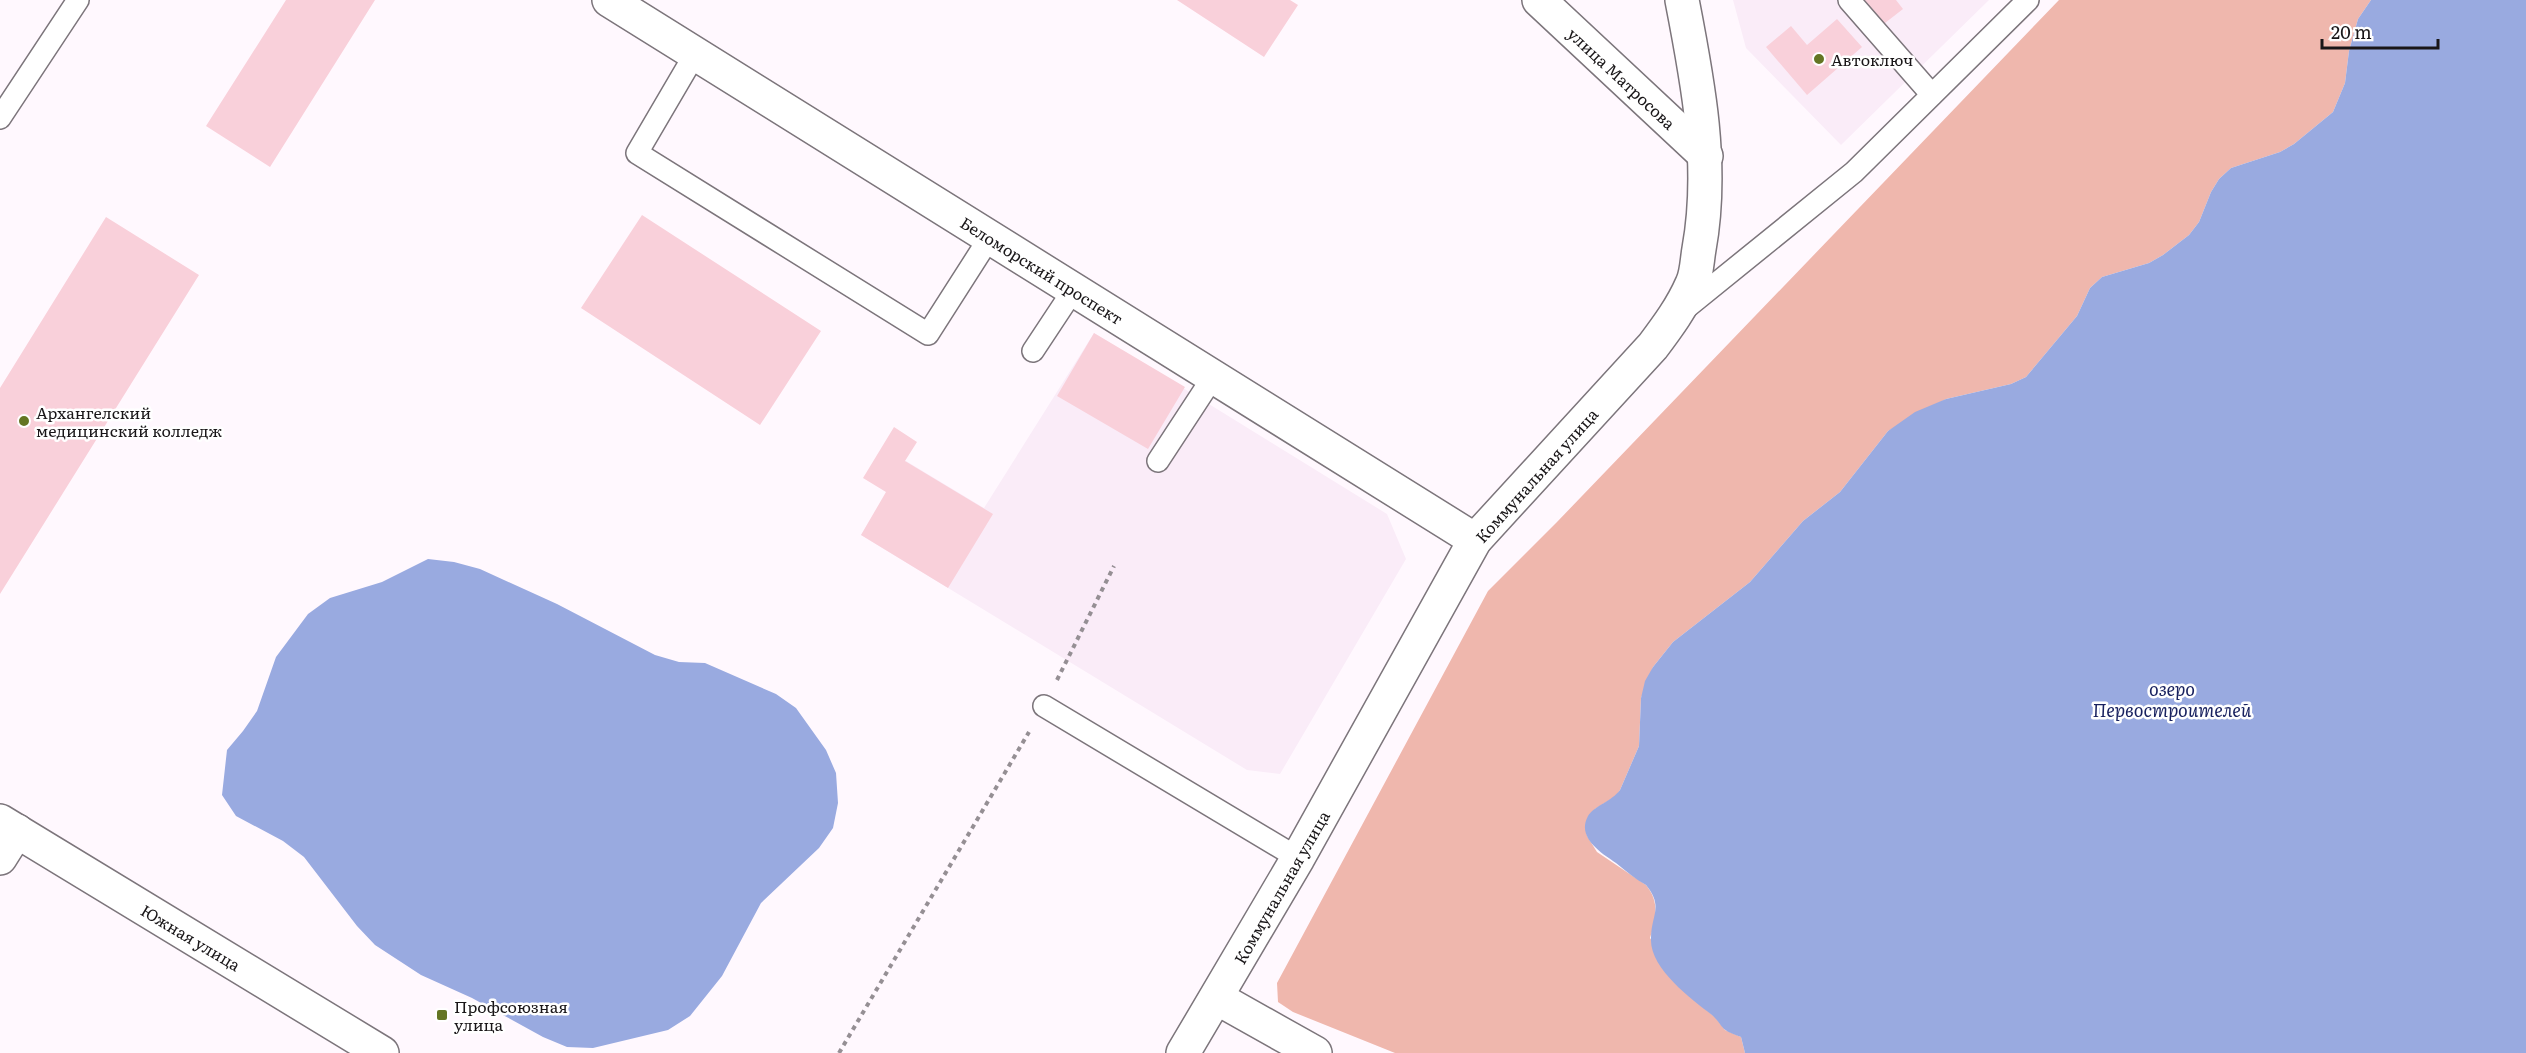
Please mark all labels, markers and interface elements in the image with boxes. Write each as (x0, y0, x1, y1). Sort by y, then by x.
scale bar (2322, 12, 2438, 50)
text: 20 m (2331, 18, 2372, 45)
street label: улица Матросова (1563, 22, 1682, 135)
place label: Автоключ (1831, 47, 1913, 71)
marker: Автоключ (1812, 52, 1826, 66)
street label: Беломорский проспект (956, 210, 1128, 330)
place label: Архангелский медицинский колледж (36, 400, 223, 442)
street label: Коммунальная улица (1469, 402, 1603, 548)
marker: Архангелский медицинский колледж (17, 414, 31, 428)
water label: озеро Первостроителей (2093, 675, 2252, 723)
street label: Коммунальная улица (1227, 806, 1335, 968)
street label: Южная улица (137, 898, 246, 976)
place label: Профсоюзная улица (454, 994, 568, 1036)
marker: Профсоюзная улица (435, 1008, 449, 1022)

